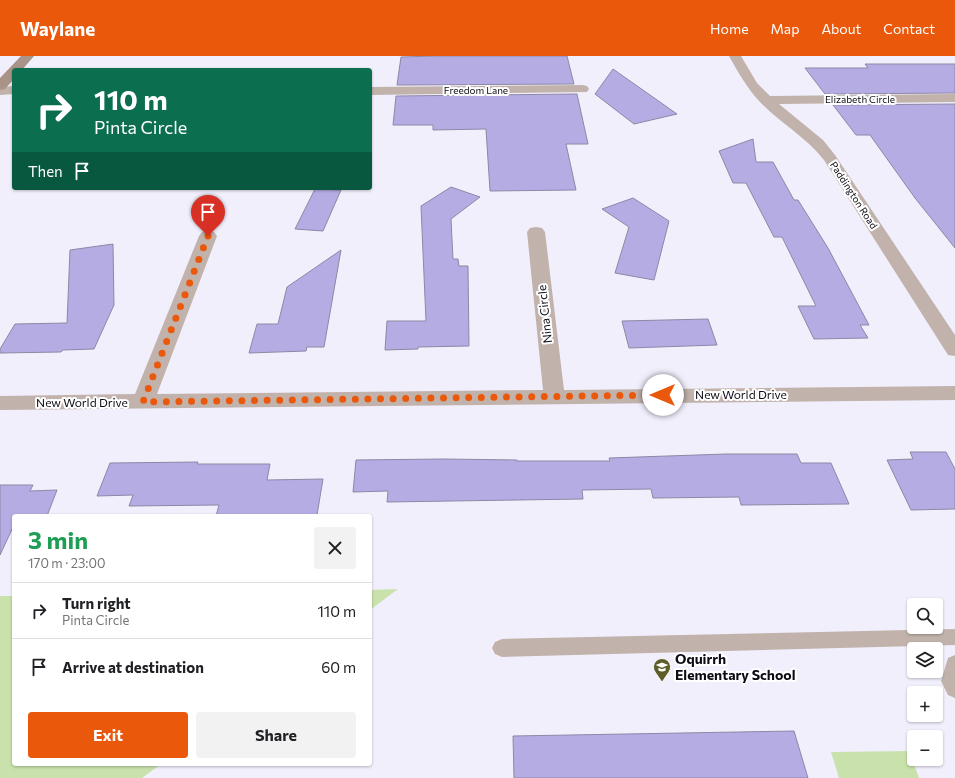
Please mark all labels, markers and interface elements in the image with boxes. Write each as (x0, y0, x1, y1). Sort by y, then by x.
text: Waylane (20, 17, 95, 40)
text: Home (710, 20, 749, 37)
text: Map (771, 20, 799, 37)
text: About (821, 20, 861, 37)
text: Contact (883, 20, 935, 37)
text: 110 m (94, 82, 168, 116)
icon: right (28, 84, 80, 136)
street label: Freedom Lane (444, 84, 508, 96)
street label: Elizabeth Circle (825, 93, 895, 105)
text: Pinta Circle (94, 116, 187, 138)
street label: Paddington Road (828, 159, 880, 231)
icon: arrive (71, 160, 93, 182)
text: Then (28, 162, 63, 180)
pin (191, 195, 225, 236)
icon: arrive (197, 201, 219, 223)
street label: Nina Circle (534, 284, 554, 344)
position arrow (642, 374, 684, 416)
street label: New World Drive (695, 387, 787, 401)
street label: New World Drive (36, 395, 128, 409)
text: 3 min (28, 525, 88, 554)
button: close (314, 527, 356, 569)
text: 170 m · 23:00 (28, 555, 105, 571)
text: Turn right (62, 594, 131, 612)
map controls (907, 598, 943, 766)
button: search (907, 598, 943, 634)
icon: right (28, 600, 50, 622)
text: 110 m (317, 602, 356, 620)
text: Pinta Circle (62, 612, 129, 628)
button: layers (907, 642, 943, 678)
place label: Oquirrh Elementary School (675, 650, 795, 683)
icon: arrive (28, 656, 50, 678)
school or university icon: Oquirrh Elementary School (652, 657, 672, 682)
text: Arrive at destination (62, 658, 204, 676)
text: 60 m (321, 658, 356, 676)
button: + (907, 686, 943, 722)
button: Exit (28, 712, 188, 758)
button: Share (196, 712, 356, 758)
button: − (907, 730, 943, 766)

